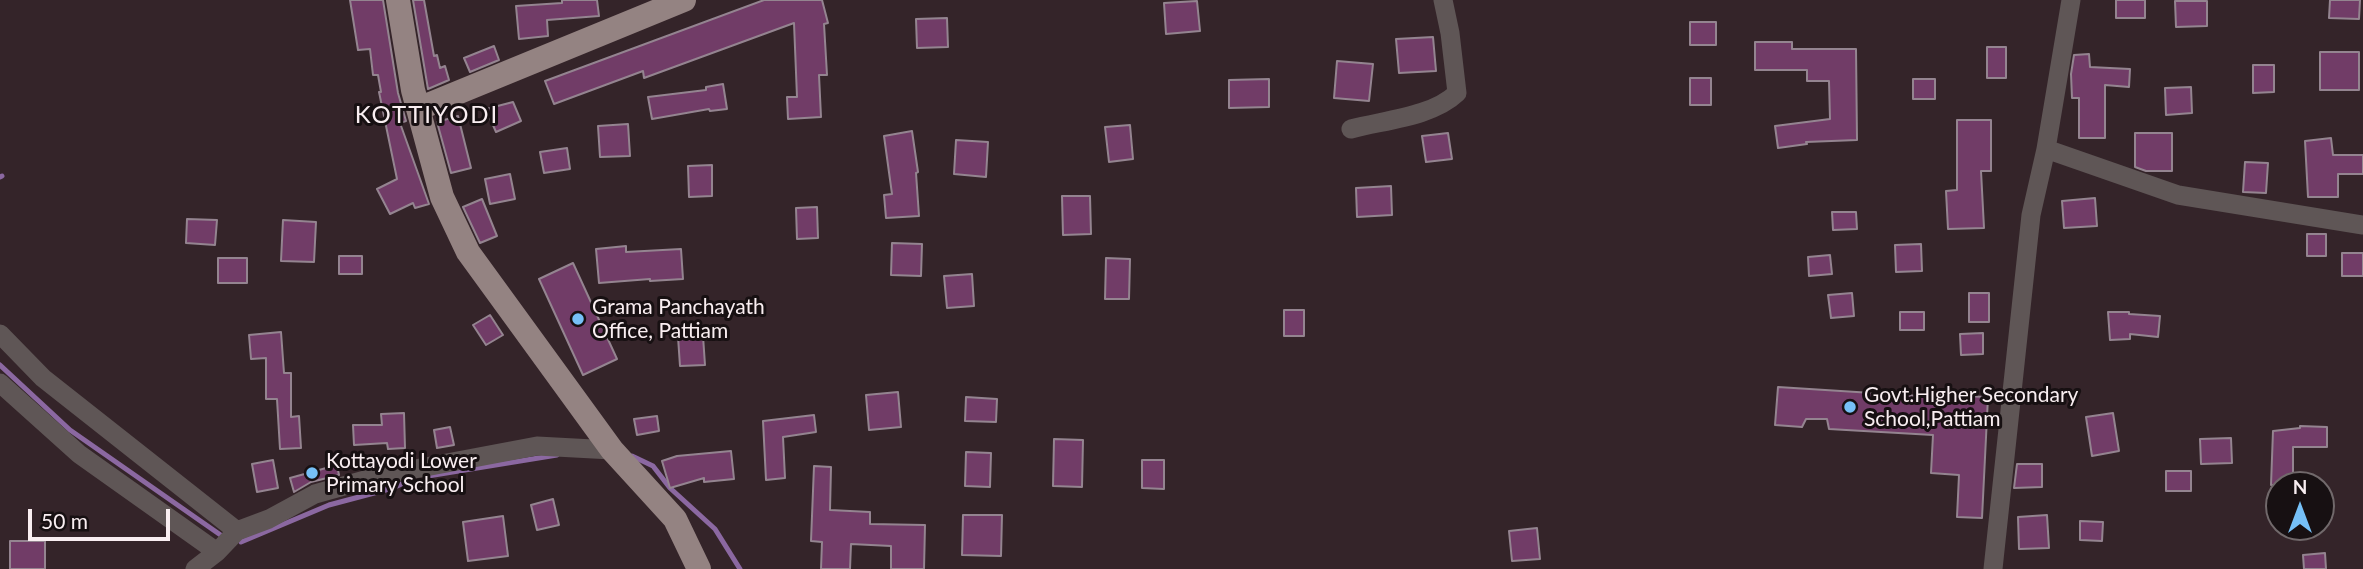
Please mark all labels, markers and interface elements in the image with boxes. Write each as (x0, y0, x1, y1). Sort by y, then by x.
district label: KOTTIYODI (356, 101, 498, 129)
place label: Grama Panchayath Office, Pattiam (592, 294, 765, 344)
marker: Grama Panchayath Office, Pattiam (570, 311, 586, 327)
place label: Govt.Higher Secondary School,Pattiam (1864, 382, 2078, 432)
marker: Govt.Higher Secondary School,Pattiam (1842, 399, 1858, 415)
place label: Kottayodi Lower Primary School (326, 448, 477, 498)
marker: Kottayodi Lower Primary School (304, 465, 320, 481)
north arrow (2265, 471, 2335, 541)
text: N (2293, 475, 2307, 498)
scale bar (32, 496, 173, 540)
text: 50 m (41, 508, 88, 533)

